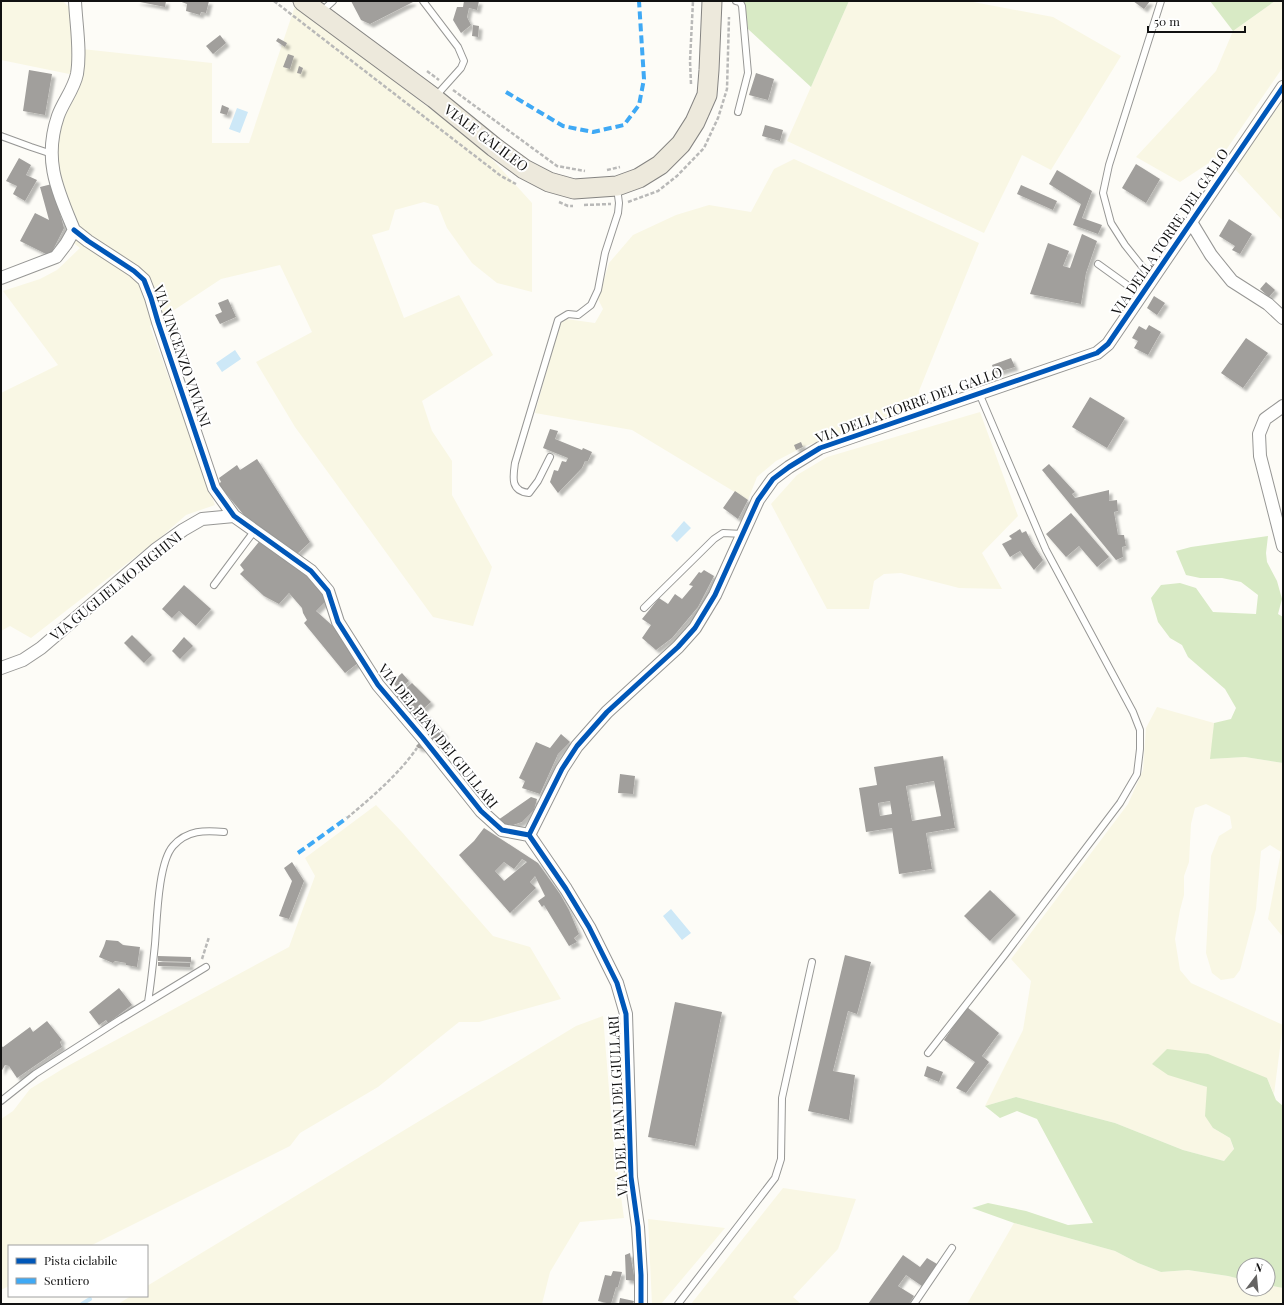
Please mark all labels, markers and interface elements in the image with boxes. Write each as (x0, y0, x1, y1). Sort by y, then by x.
scale bar (1148, 8, 1245, 34)
text: 50 m (1154, 13, 1180, 29)
street label: VIALE GALILEO (440, 99, 532, 176)
street label: VIA DELLA TORRE DEL GALLO (1106, 145, 1233, 320)
street label: VIA VINCENZO VIVIANI (149, 281, 216, 430)
street label: VIA DELLA TORRE DEL GALLO (812, 362, 1005, 448)
street label: VIA GUGLIELMO RIGHINI (45, 526, 186, 645)
street label: VIA DEL PIAN DEI GIULLARI (374, 659, 503, 812)
street label: VIA DEL PIAN DEI GIULLARI (603, 1015, 632, 1198)
legend (8, 1245, 148, 1297)
text: Pista ciclabile (44, 1252, 117, 1268)
north arrow (1236, 1257, 1276, 1297)
text: N (1253, 1259, 1265, 1275)
text: Sentiero (44, 1272, 90, 1288)

